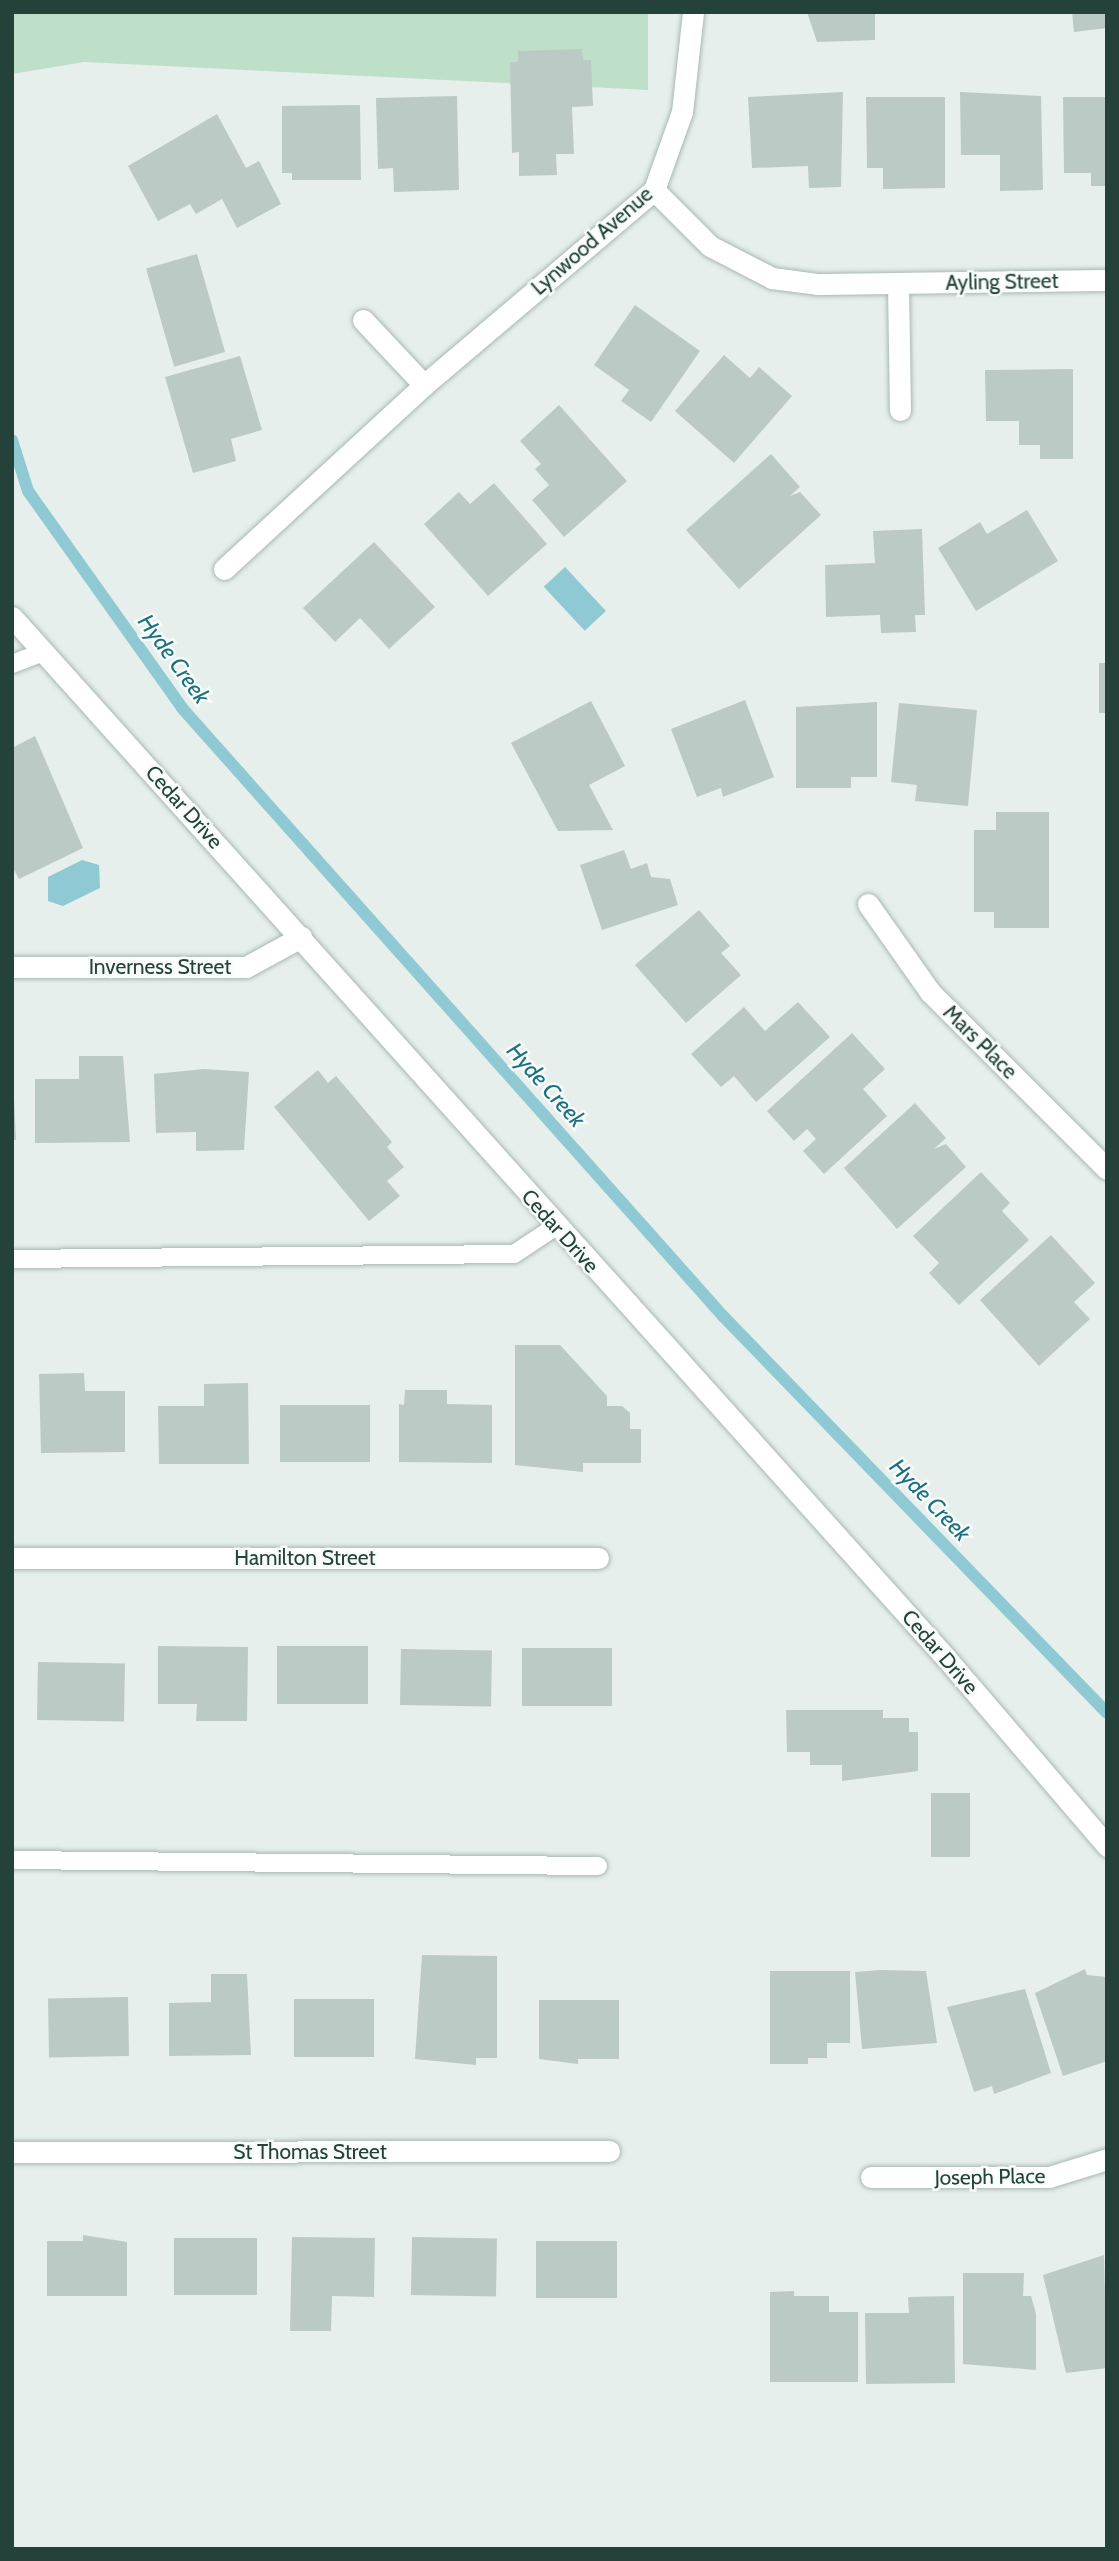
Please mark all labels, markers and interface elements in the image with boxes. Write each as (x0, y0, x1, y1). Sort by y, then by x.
street label: Lynwood Avenue (526, 182, 658, 300)
street label: Ayling Street (945, 268, 1059, 296)
water label: Hyde Creek (132, 609, 216, 709)
street label: Cedar Drive (140, 760, 228, 854)
street label: Inverness Street (89, 954, 231, 980)
street label: Mars Place (938, 1000, 1022, 1084)
water label: Hyde Creek (501, 1037, 591, 1133)
street label: Cedar Drive (516, 1184, 604, 1278)
water label: Hyde Creek (884, 1453, 976, 1547)
street label: Hamilton Street (234, 1545, 376, 1571)
street label: Cedar Drive (897, 1605, 983, 1699)
street label: St Thomas Street (233, 2139, 387, 2165)
street label: Joseph Place (934, 2163, 1046, 2191)

